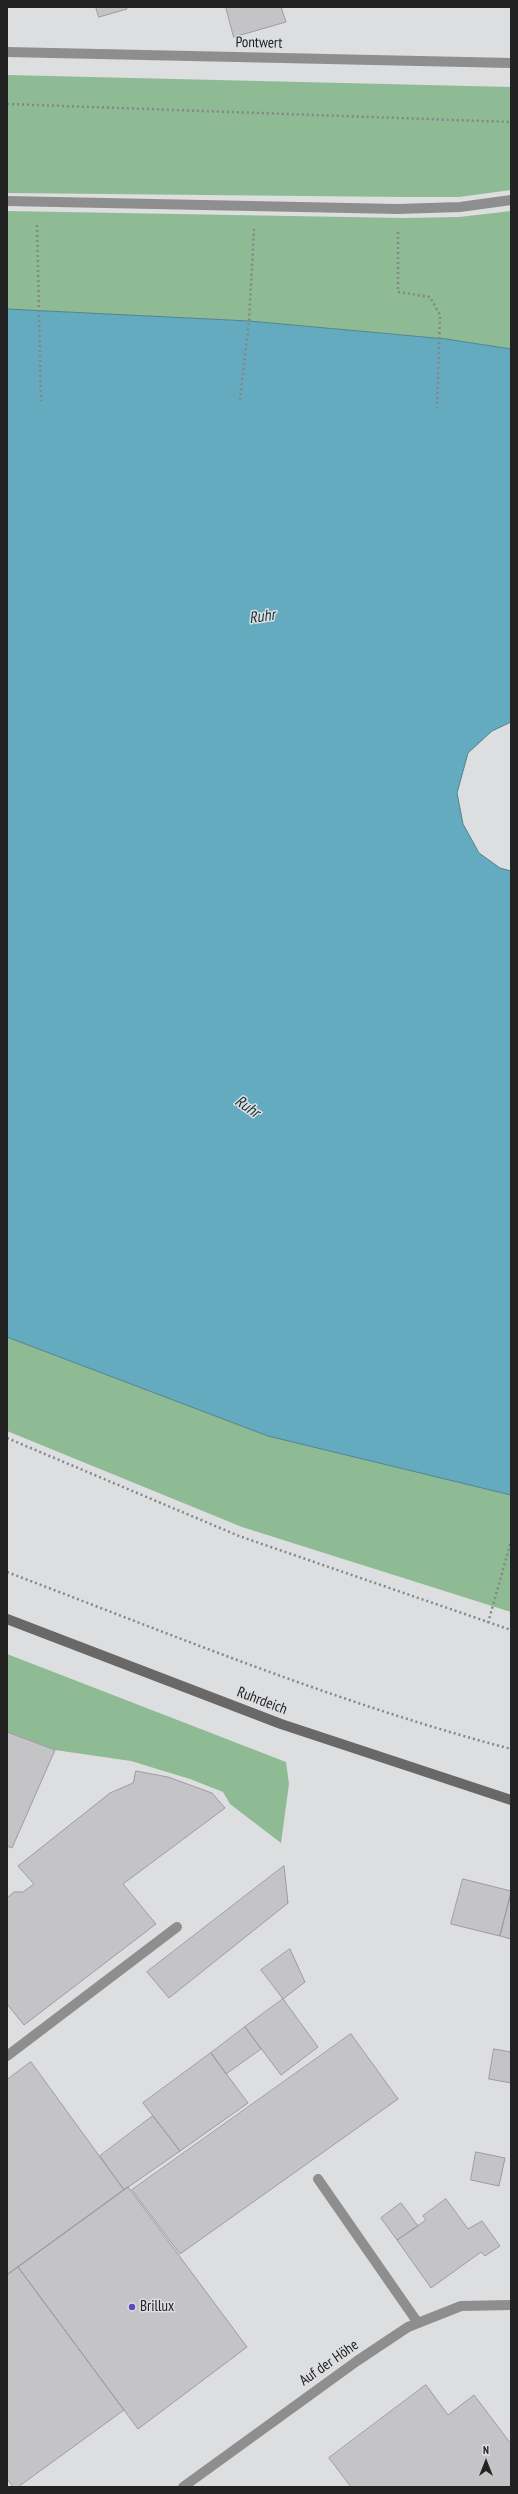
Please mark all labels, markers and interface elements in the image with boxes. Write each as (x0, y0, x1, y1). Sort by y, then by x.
street label: Pontwert (235, 34, 283, 52)
water label: Ruhr (248, 606, 276, 628)
water label: Ruhr (231, 1092, 263, 1122)
street label: Ruhrdeich (234, 1683, 290, 1719)
place label: Brillux (140, 2298, 174, 2316)
marker: Brillux (127, 2302, 137, 2312)
street label: Auf der Höhe (296, 2336, 362, 2390)
north arrow (466, 2442, 506, 2482)
text: N (483, 2443, 489, 2457)

